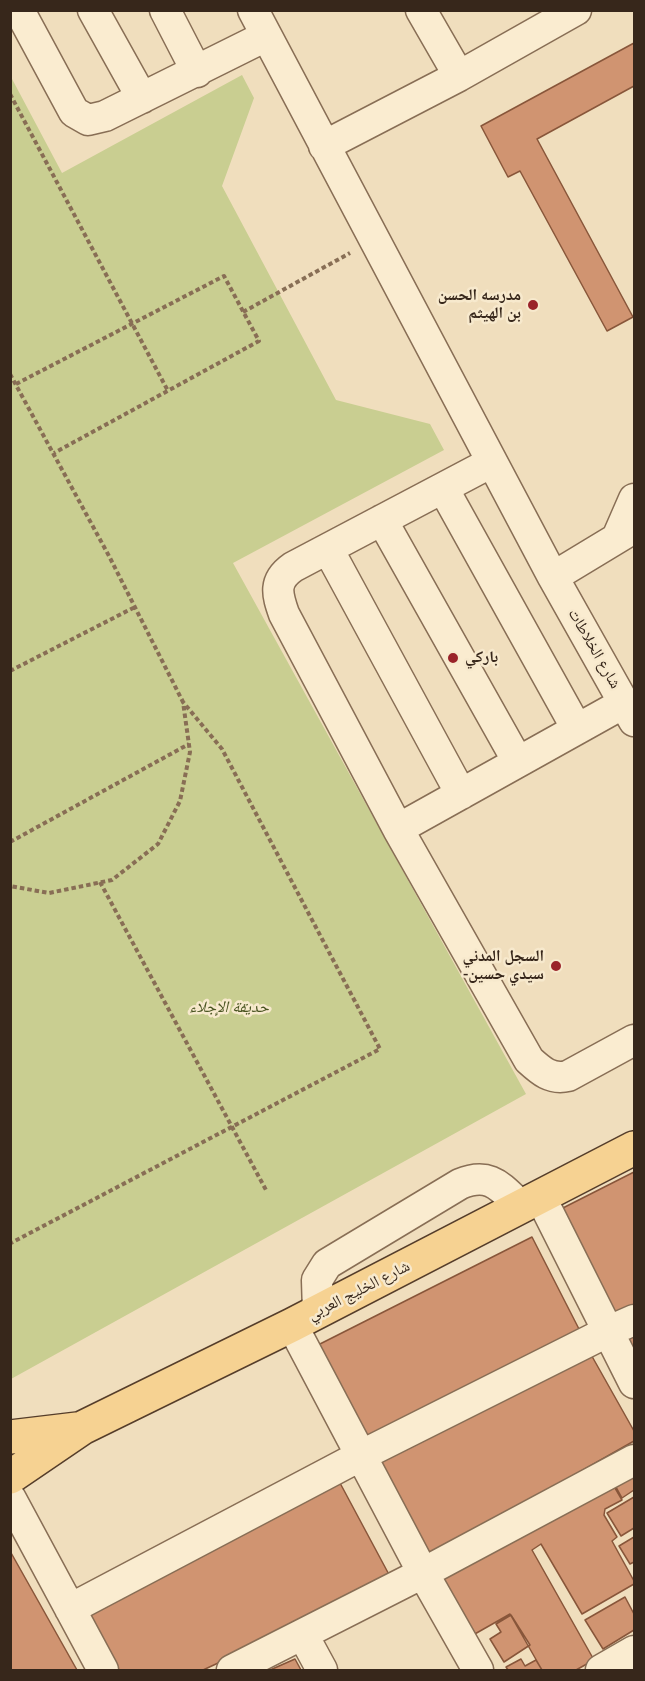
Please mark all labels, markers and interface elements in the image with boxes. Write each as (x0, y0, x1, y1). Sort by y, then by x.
place label: مدرسه الحسن بن الهيثم (438, 286, 521, 324)
marker: مدرسه الحسن بن الهيثم (526, 298, 540, 312)
street label: شارع الخلاطات (563, 606, 625, 692)
place label: باركي (465, 648, 498, 668)
marker: باركي (446, 651, 460, 665)
place label: السجل المدني -سيدي حسين (463, 947, 544, 985)
marker: السجل المدني -سيدي حسين (549, 959, 563, 973)
park label: حديقة الإجلاء (189, 998, 269, 1018)
street label: شارع الخليج العربي (305, 1257, 413, 1325)

